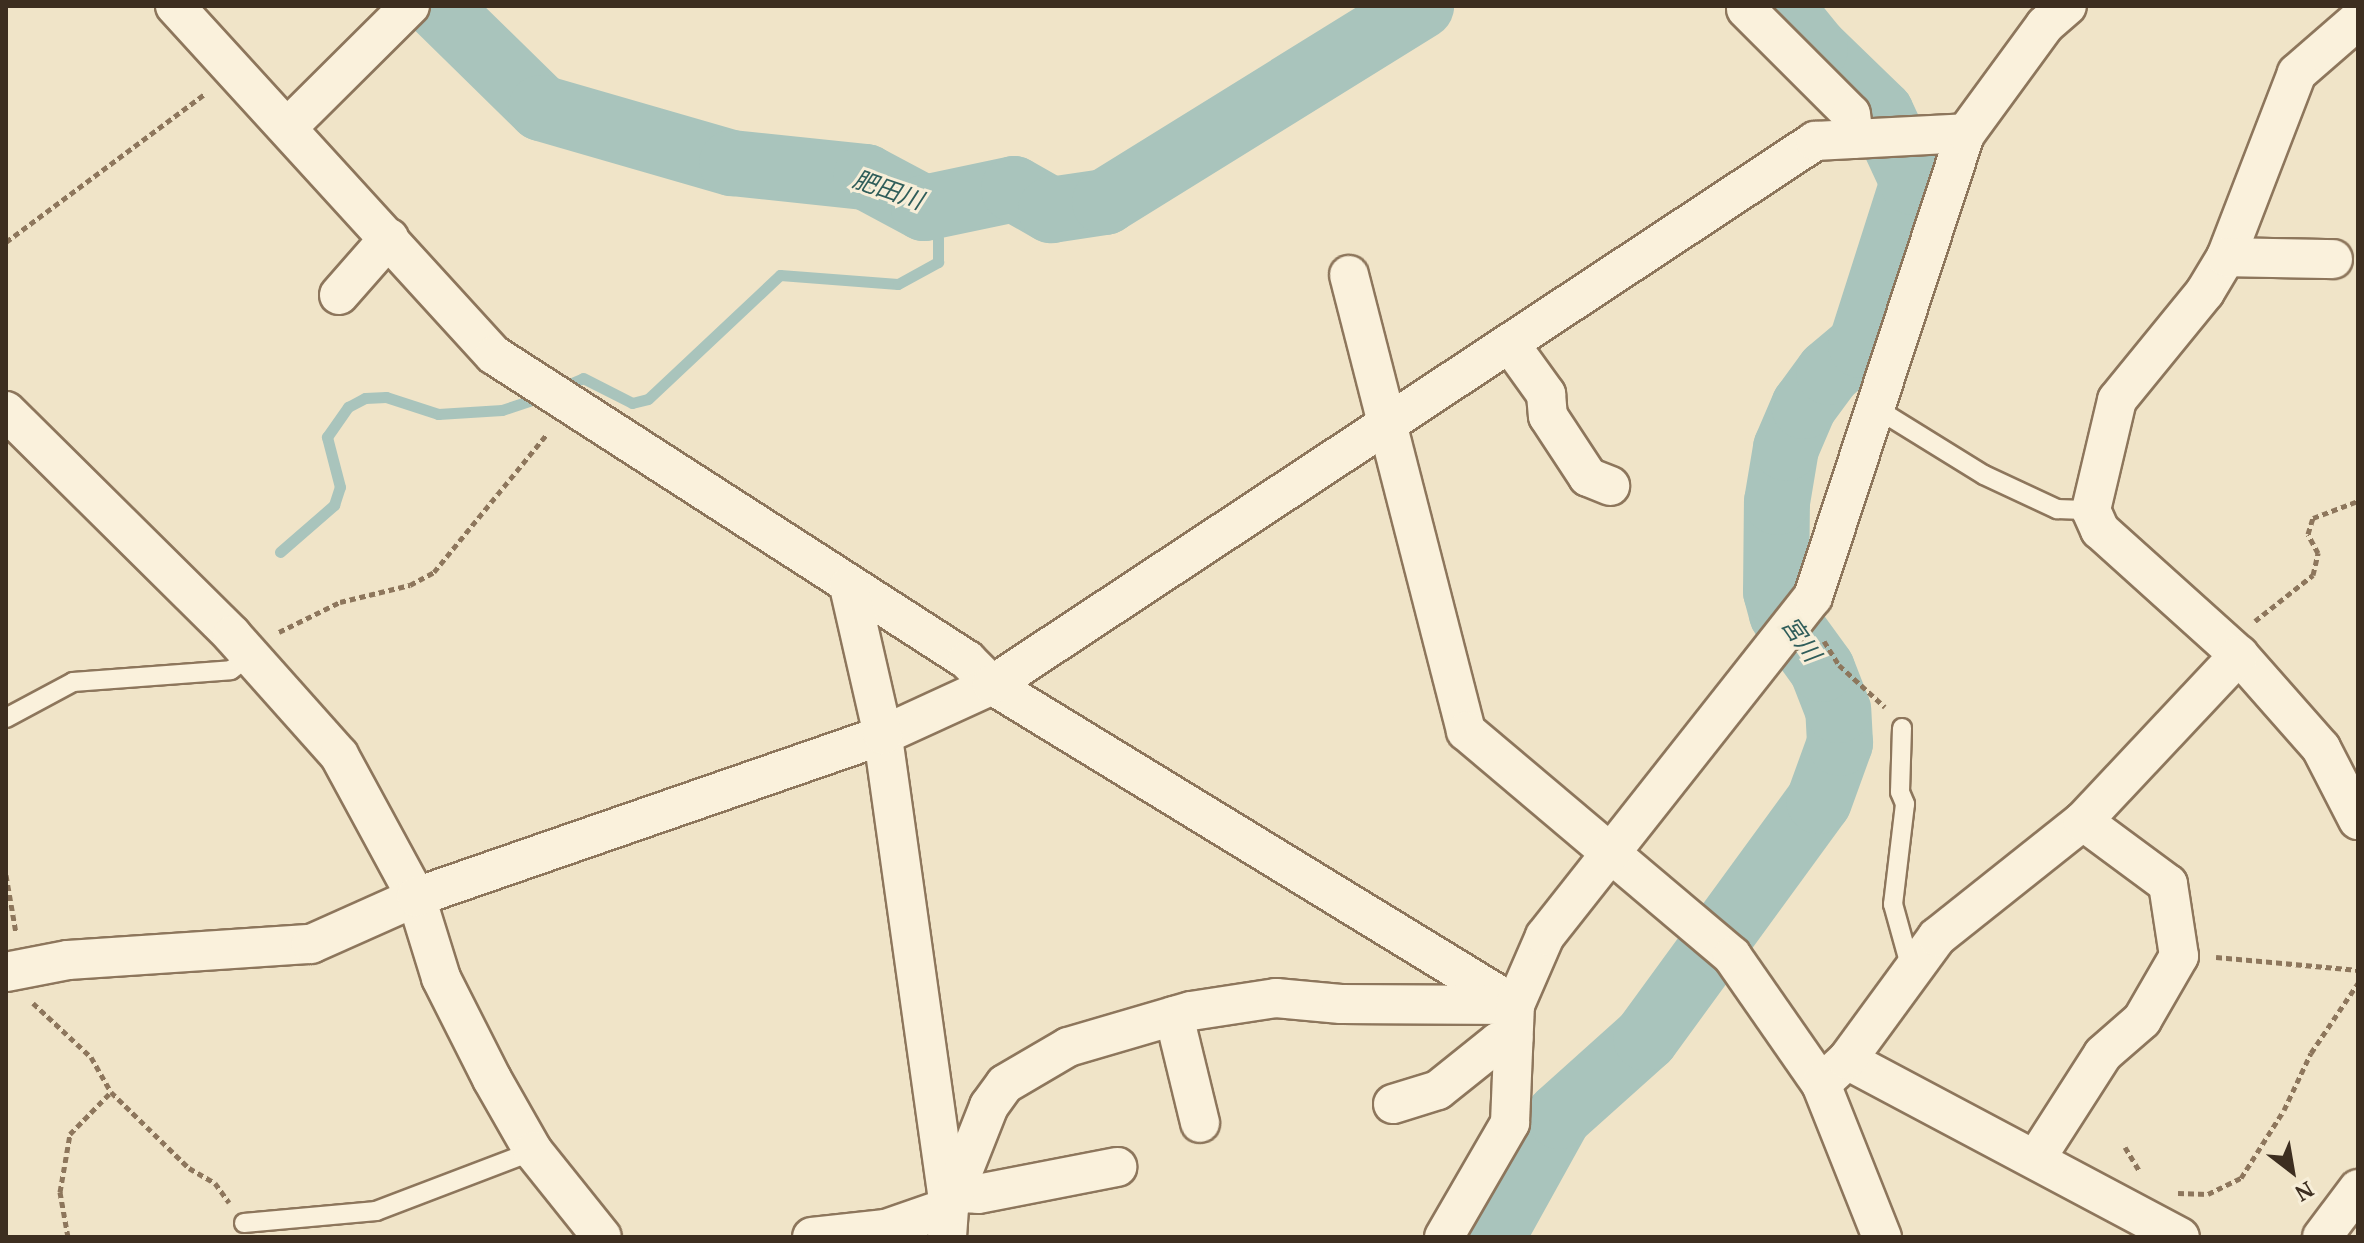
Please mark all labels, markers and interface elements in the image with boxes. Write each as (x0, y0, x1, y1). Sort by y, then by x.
water label: 肥田川 (849, 165, 927, 215)
water label: 宮川 (1775, 611, 1827, 667)
north arrow (2252, 1131, 2332, 1211)
text: N (2290, 1175, 2319, 1209)

